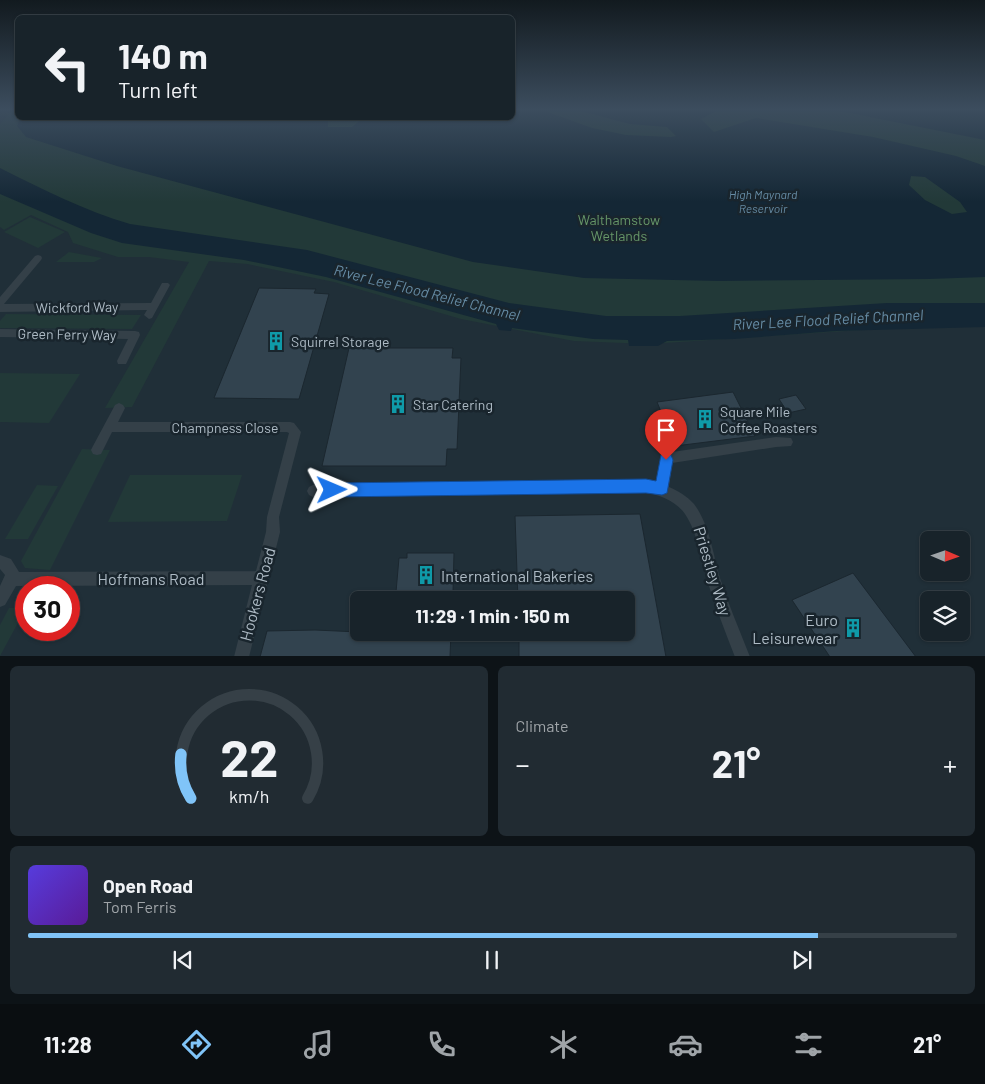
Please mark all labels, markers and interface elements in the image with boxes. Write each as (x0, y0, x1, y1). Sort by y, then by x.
text: 140 m (118, 34, 208, 76)
icon: left (35, 35, 100, 100)
text: Turn left (118, 76, 198, 102)
water label: High Maynard Reservoir (729, 187, 798, 215)
park label: Walthamstow Wetlands (578, 211, 660, 244)
water label: River Lee Flood Relief Channel (332, 260, 522, 324)
street label: Wickford Way (35, 298, 119, 316)
water label: River Lee Flood Relief Channel (732, 305, 924, 333)
street label: Green Ferry Way (17, 325, 117, 343)
building icon: Squirrel Storage (265, 330, 287, 352)
place label: Squirrel Storage (291, 333, 389, 350)
building icon: Star Catering (387, 393, 409, 415)
place label: Star Catering (413, 396, 493, 413)
place label: Square Mile Coffee Roasters (720, 403, 817, 436)
building icon: Square Mile Coffee Roasters (694, 408, 716, 430)
pin (645, 409, 687, 460)
icon: arrive (652, 416, 680, 444)
street label: Champness Close (172, 419, 278, 436)
position arrow (305, 463, 357, 515)
street label: Priestley Way (690, 524, 736, 619)
north arrow (920, 531, 970, 581)
map controls (920, 531, 970, 641)
street label: Hookers Road (235, 545, 279, 643)
building icon: International Bakeries (415, 564, 437, 586)
place label: International Bakeries (441, 566, 593, 585)
street label: Hoffmans Road (98, 569, 204, 588)
speed limit sign: 30 (15, 576, 80, 641)
button: layers (920, 591, 970, 641)
text: 11:29 · 1 min · 150 m (415, 604, 570, 627)
place label: Euro Leisurewear (752, 610, 838, 647)
building icon: Euro Leisurewear (842, 617, 864, 639)
text: Climate (516, 716, 568, 735)
text: 22 (220, 725, 278, 787)
text: 21° (712, 740, 761, 786)
text: − (516, 747, 530, 781)
text: + (943, 747, 957, 781)
text: km/h (229, 785, 269, 807)
text: Open Road (103, 874, 193, 897)
text: Tom Ferris (103, 897, 177, 916)
icon: previous (169, 946, 197, 974)
icon: pause (478, 946, 506, 974)
icon: next (788, 946, 816, 974)
icon: directions (179, 1027, 214, 1062)
icon: music (301, 1027, 336, 1062)
icon: phone (424, 1027, 459, 1062)
icon: climate (546, 1027, 581, 1062)
icon: car (668, 1027, 703, 1062)
icon: filters (791, 1027, 826, 1062)
text: 11:28 (44, 1031, 92, 1057)
text: 21° (913, 1031, 941, 1057)

